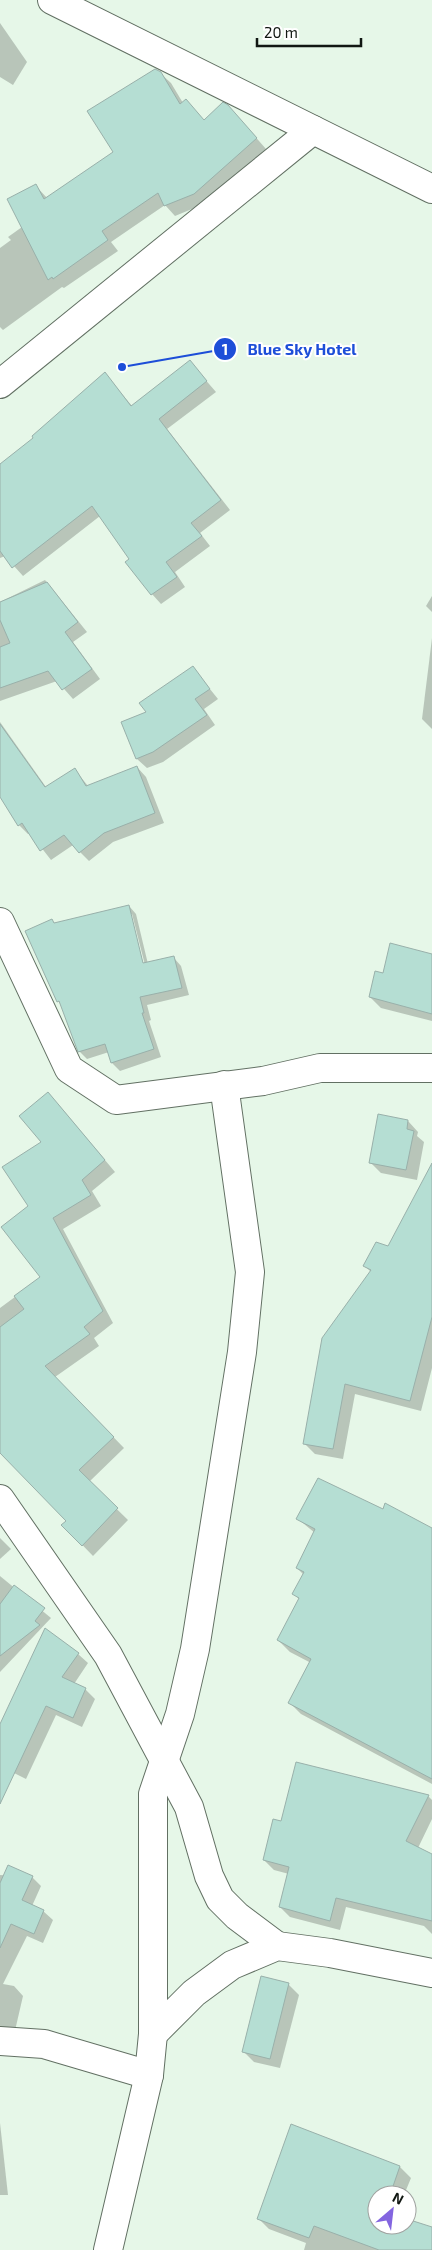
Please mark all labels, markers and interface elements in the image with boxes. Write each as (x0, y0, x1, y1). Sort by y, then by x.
scale bar (257, 15, 361, 47)
text: 20 m (264, 23, 298, 41)
callout: Blue Sky Hotel (212, 334, 367, 365)
text: Blue Sky Hotel (247, 339, 357, 359)
text: 1 (222, 340, 228, 358)
north arrow (367, 2185, 417, 2235)
text: N (390, 2188, 407, 2208)

